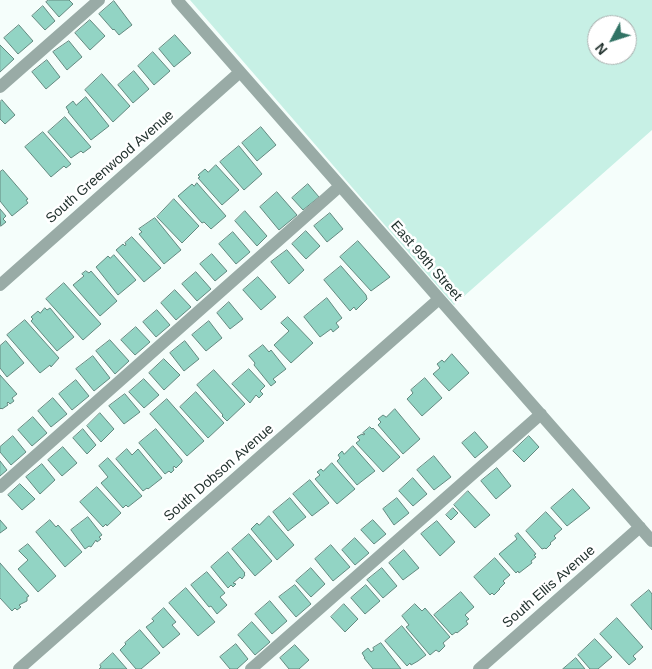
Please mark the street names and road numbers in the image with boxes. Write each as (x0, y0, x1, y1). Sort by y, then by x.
street label: South Greenwood Avenue (43, 107, 177, 227)
street label: East 99th Street (387, 218, 465, 304)
street label: South Dobson Avenue (161, 421, 277, 525)
street label: South Ellis Avenue (499, 542, 599, 632)

